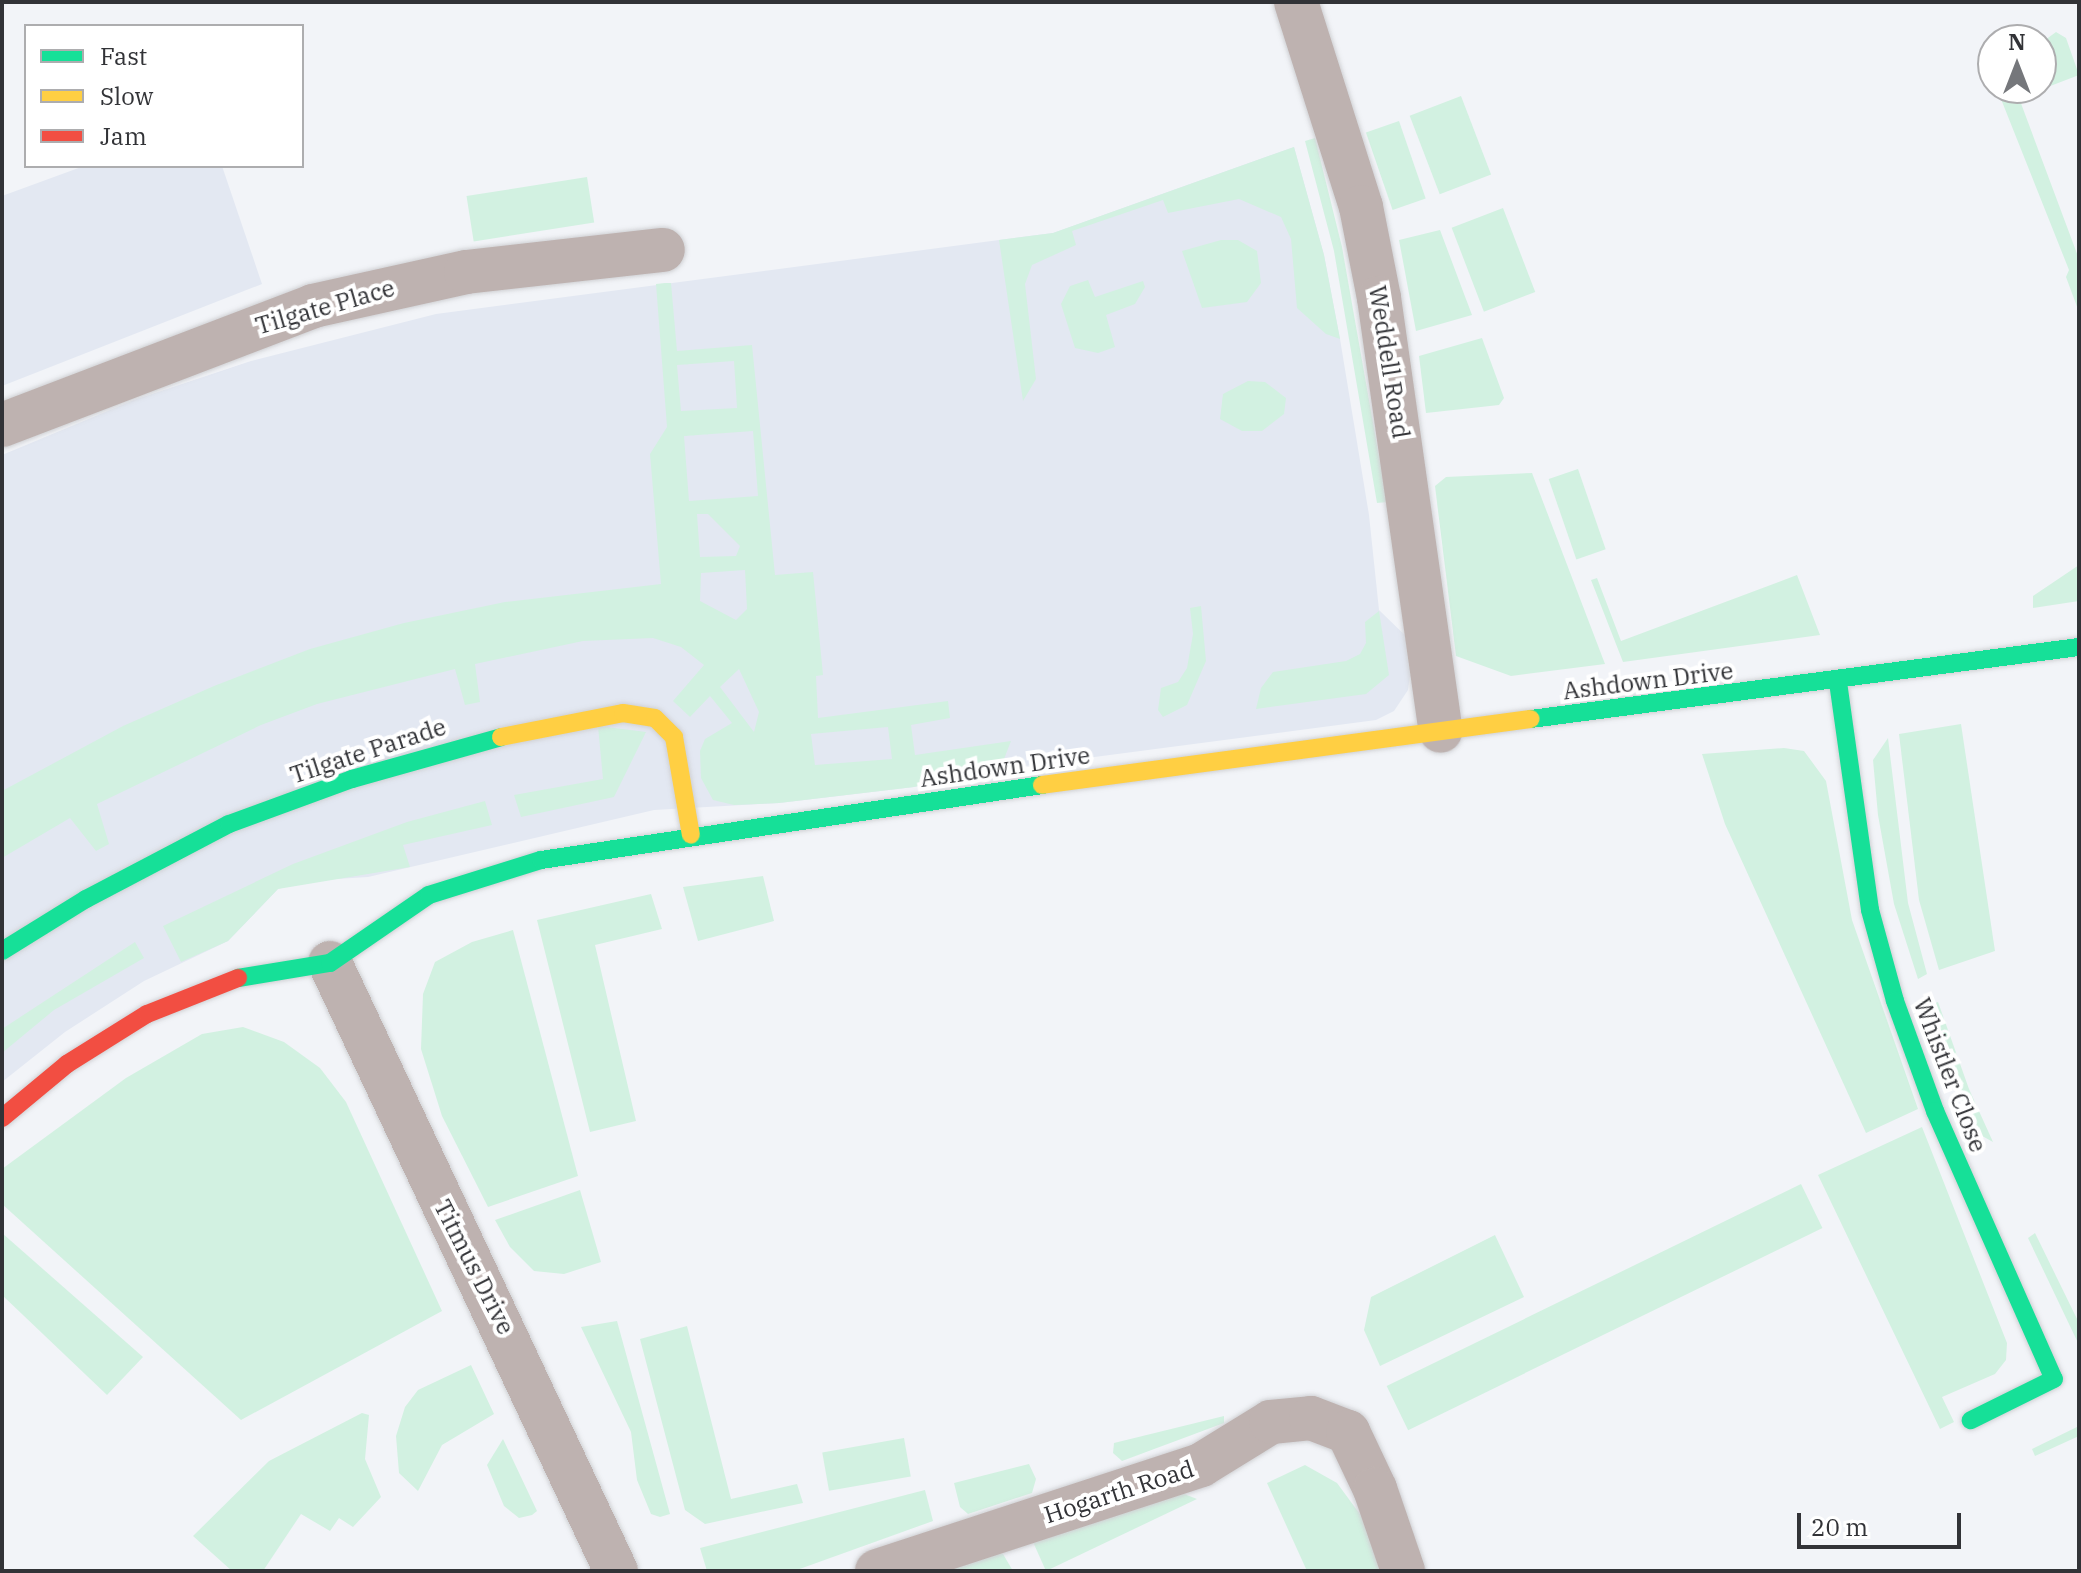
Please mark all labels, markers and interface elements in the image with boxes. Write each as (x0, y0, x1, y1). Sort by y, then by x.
legend (24, 24, 304, 168)
north arrow (1977, 24, 2057, 104)
text: N (2008, 27, 2026, 56)
text: Fast (100, 40, 147, 72)
text: Slow (100, 80, 153, 112)
text: Jam (100, 120, 147, 152)
street label: Tilgate Place (252, 273, 398, 341)
street label: Weddell Road (1363, 283, 1415, 441)
street label: Ashdown Drive (1561, 656, 1735, 706)
street label: Tilgate Parade (286, 712, 450, 790)
street label: Ashdown Drive (918, 741, 1092, 793)
street label: Whistler Close (1907, 994, 1993, 1156)
street label: Titmus Drive (428, 1195, 520, 1339)
street label: Hogarth Road (1041, 1454, 1197, 1530)
scale bar (1801, 1497, 1965, 1547)
text: 20 m (1811, 1511, 1868, 1543)

